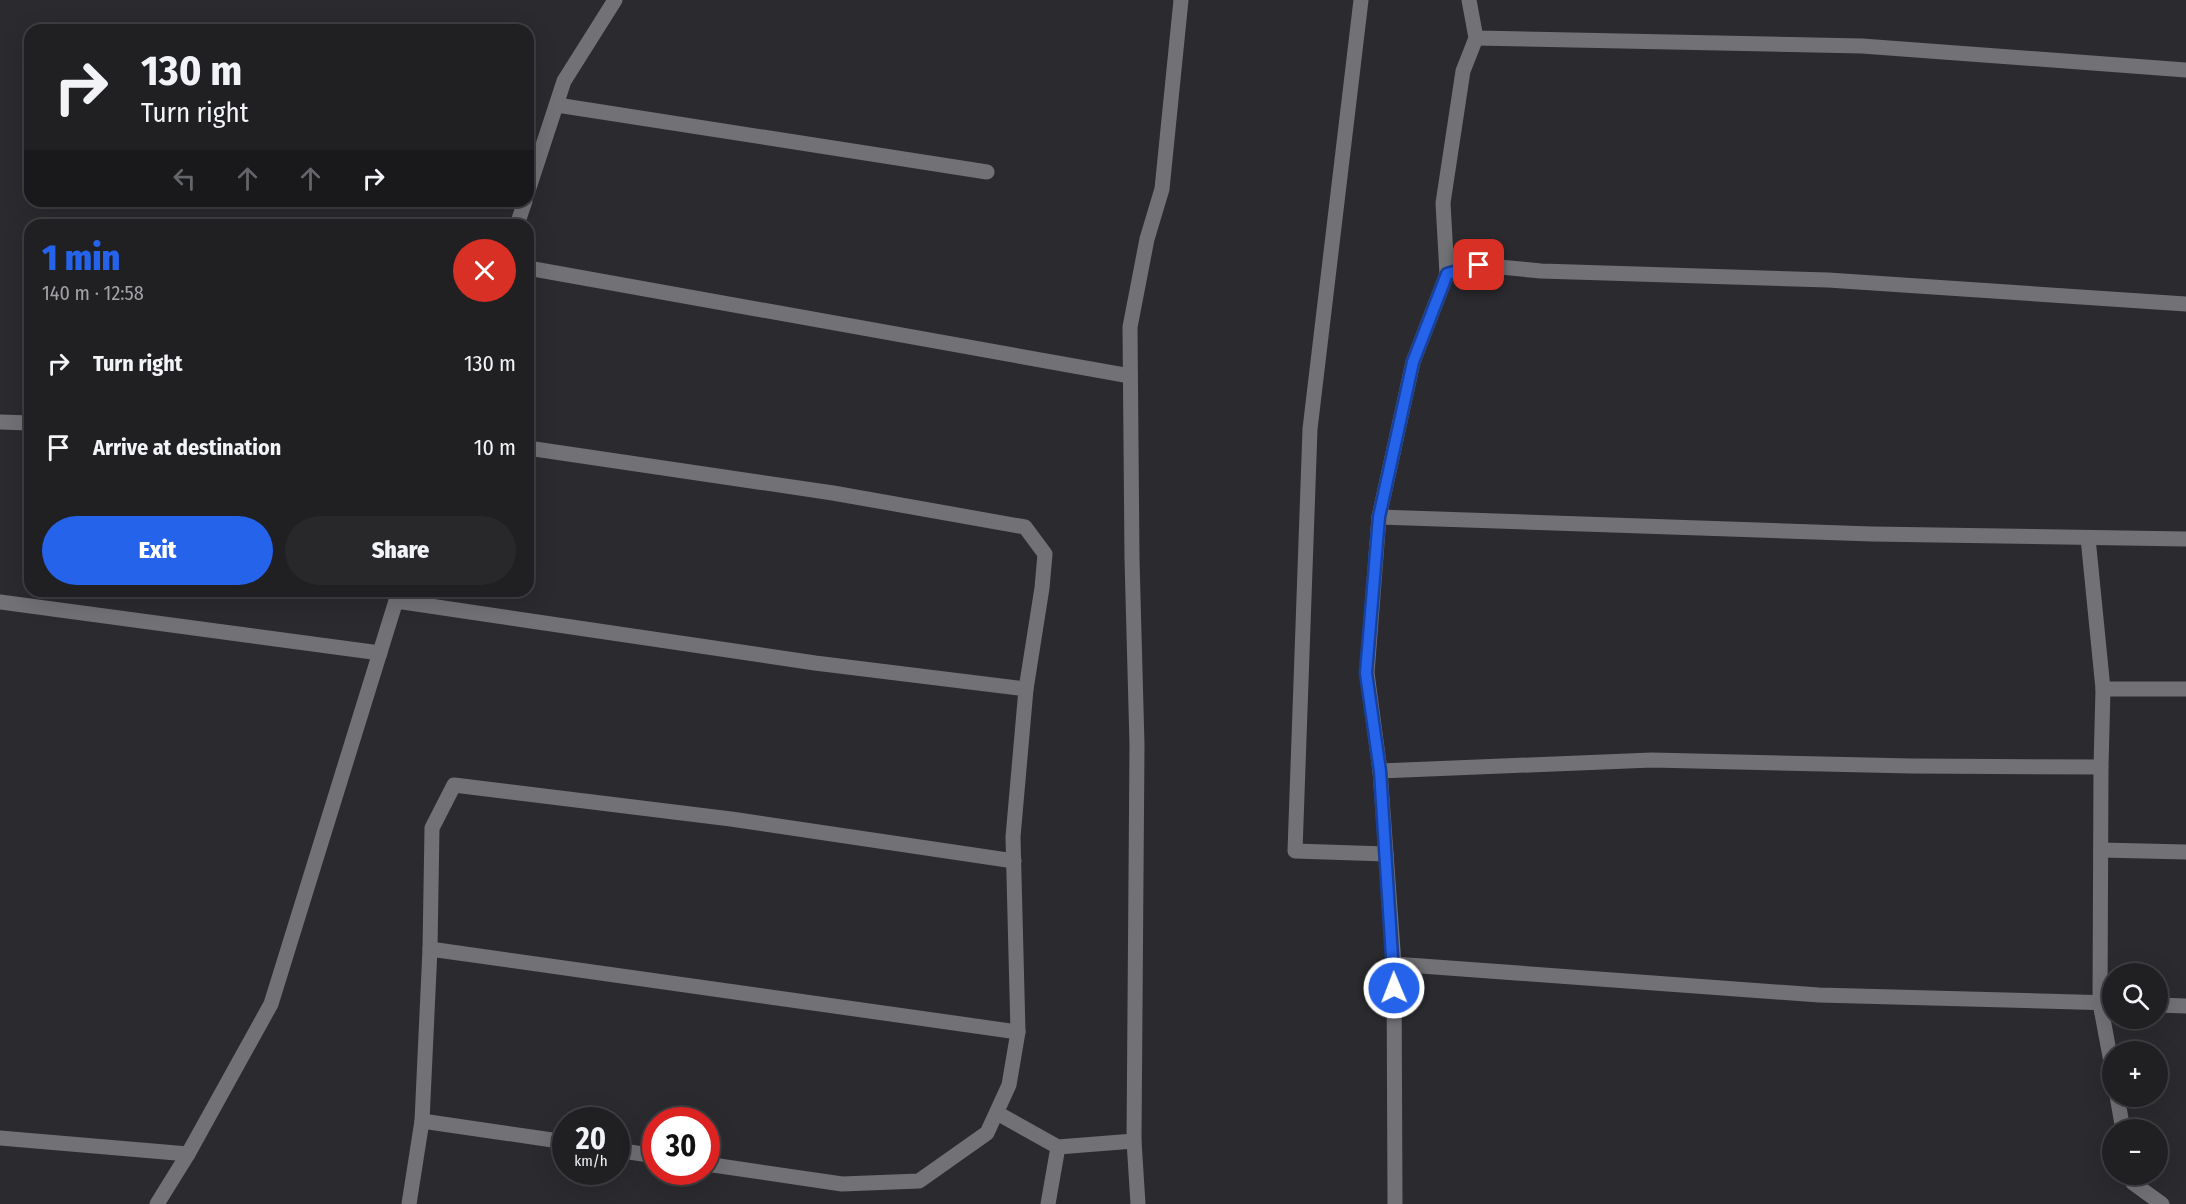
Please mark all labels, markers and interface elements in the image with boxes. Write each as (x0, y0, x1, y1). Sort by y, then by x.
text: 130 m (141, 46, 242, 96)
icon: right (42, 48, 120, 126)
text: Turn right (141, 97, 249, 129)
icon: left (168, 162, 201, 195)
icon: ahead (231, 162, 264, 195)
icon: ahead (294, 162, 327, 195)
icon: right (357, 162, 390, 195)
text: 1 min (42, 236, 120, 280)
button: close (453, 239, 516, 302)
pin (1453, 239, 1504, 290)
icon: arrive (1462, 248, 1495, 281)
text: 140 m · 12:58 (42, 281, 144, 305)
icon: right (42, 347, 75, 380)
text: Turn right (93, 350, 182, 377)
text: 130 m (464, 350, 516, 377)
icon: arrive (42, 431, 75, 464)
text: Arrive at destination (93, 434, 281, 461)
text: 10 m (474, 434, 516, 461)
button: Exit (42, 516, 273, 585)
button: Share (285, 516, 516, 585)
position arrow (1362, 956, 1426, 1020)
map controls (2102, 963, 2168, 1185)
button: search (2102, 963, 2168, 1029)
button: + (2102, 1041, 2168, 1107)
speed limit sign: 30 (642, 1107, 720, 1185)
button: − (2102, 1119, 2168, 1185)
text: 20 (576, 1121, 606, 1157)
text: km/h (574, 1152, 608, 1170)

